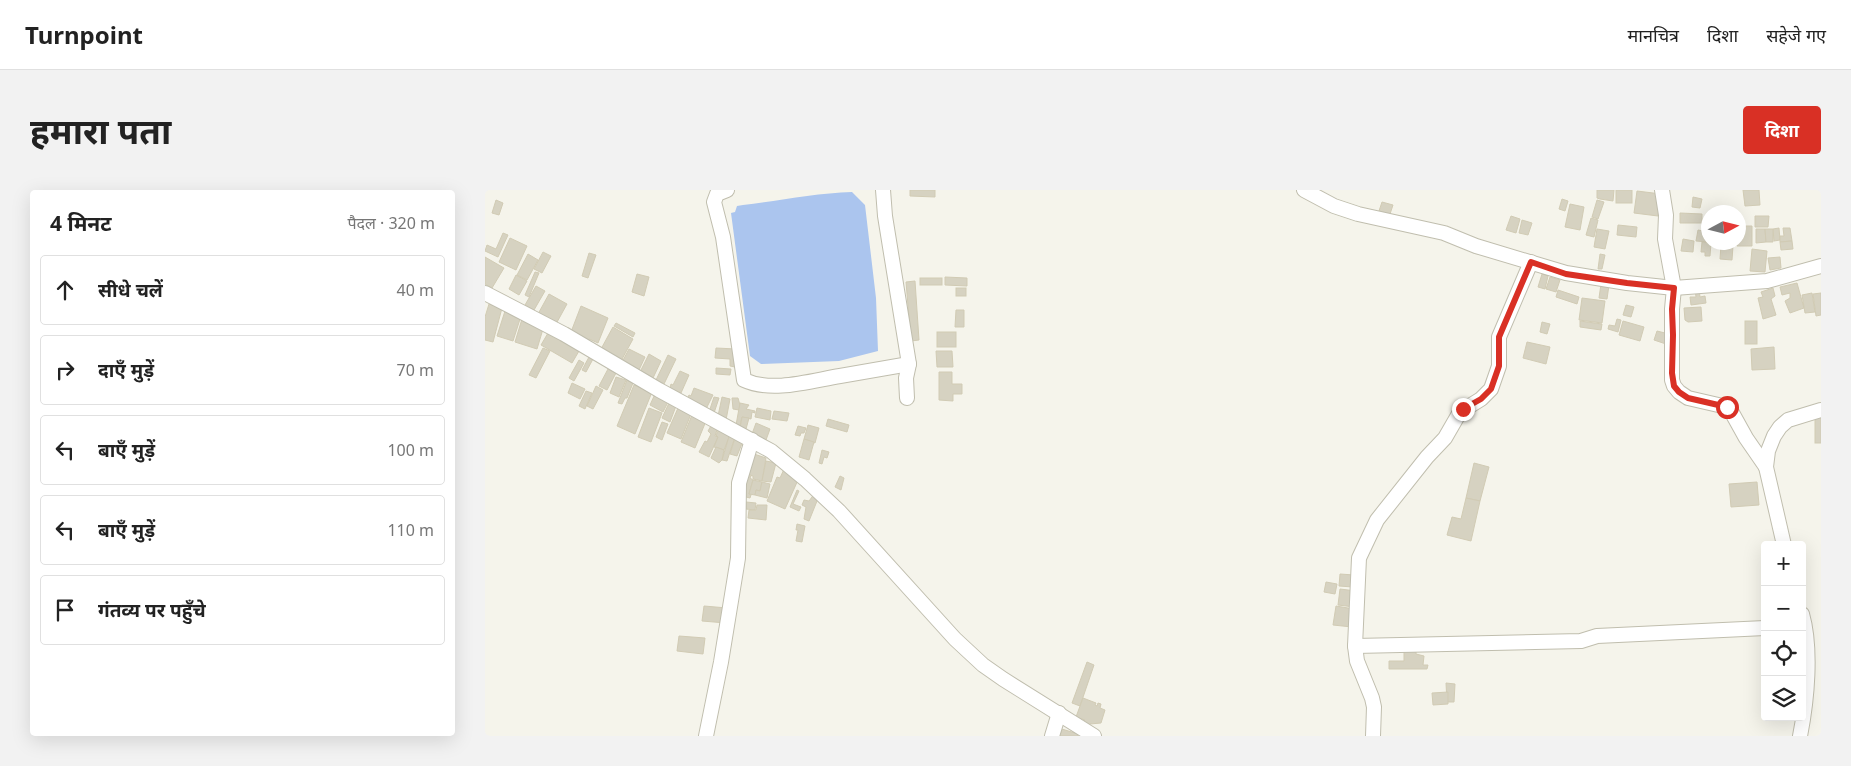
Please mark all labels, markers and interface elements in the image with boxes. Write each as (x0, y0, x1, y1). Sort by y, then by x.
text: Turnpoint (25, 18, 143, 51)
text: मानचित्र (1628, 23, 1679, 47)
text: दिशा (1707, 23, 1738, 47)
text: सहेजे गए (1766, 23, 1826, 47)
button: दिशा (1743, 106, 1821, 154)
text: हमारा पता (30, 107, 171, 154)
north arrow (1701, 205, 1746, 250)
text: 4 मिनट (50, 209, 112, 237)
text: पैदल · 320 m (347, 212, 435, 234)
icon: ahead (51, 276, 79, 304)
text: सीधे चलें (98, 277, 163, 303)
text: 40 m (397, 279, 434, 301)
icon: right (51, 356, 79, 384)
text: दाएँ मुड़ें (98, 357, 154, 383)
text: 70 m (397, 359, 434, 381)
route start (1716, 396, 1739, 419)
route end (1452, 398, 1475, 421)
icon: left (51, 436, 79, 464)
text: बाएँ मुड़ें (98, 437, 155, 463)
text: 100 m (387, 439, 434, 461)
icon: left (51, 516, 79, 544)
text: बाएँ मुड़ें (98, 517, 155, 543)
text: 110 m (387, 519, 434, 541)
map controls (1761, 541, 1806, 721)
button: + (1761, 541, 1806, 586)
button: − (1761, 586, 1806, 631)
icon: arrive (51, 596, 79, 624)
text: गंतव्य पर पहुँचे (98, 597, 206, 623)
button: locate (1761, 631, 1806, 676)
button: layers (1761, 676, 1806, 721)

